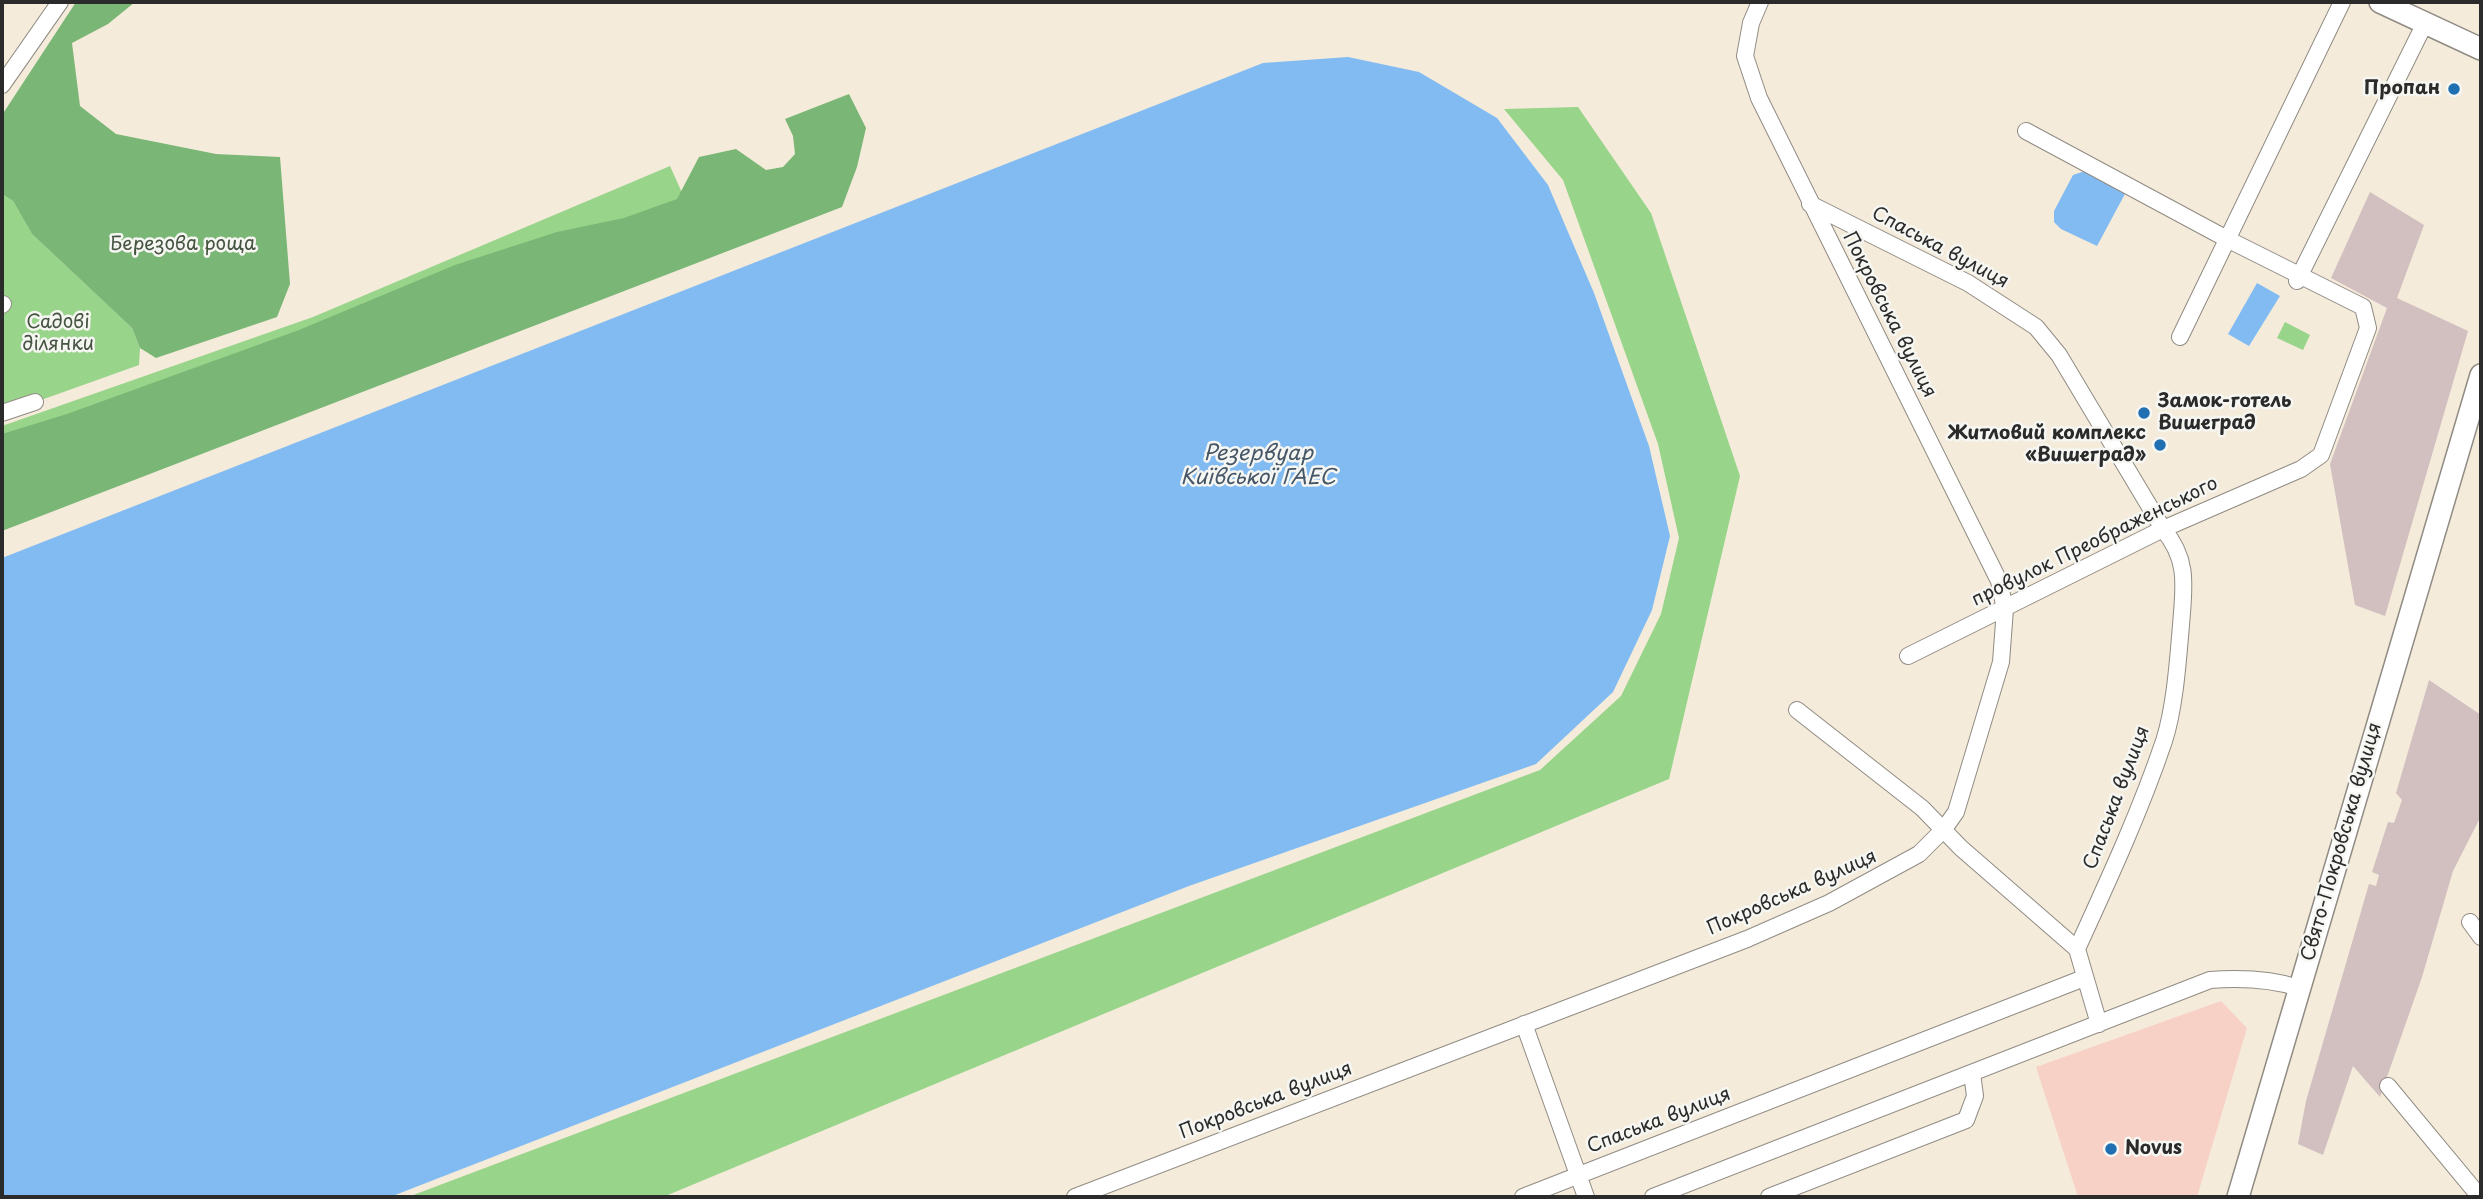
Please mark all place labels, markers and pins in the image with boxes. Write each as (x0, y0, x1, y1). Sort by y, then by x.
place label: Пропан (2364, 78, 2440, 100)
marker: Пропан (2446, 81, 2462, 97)
place label: Замок-готель Вишеград (2158, 391, 2291, 435)
marker: Замок-готель Вишеград (2136, 405, 2152, 421)
place label: Житловий комплекс «Вишеград» (1947, 423, 2146, 467)
marker: Житловий комплекс «Вишеград» (2152, 437, 2168, 453)
place label: Novus (2125, 1138, 2182, 1160)
marker: Novus (2103, 1141, 2119, 1157)

